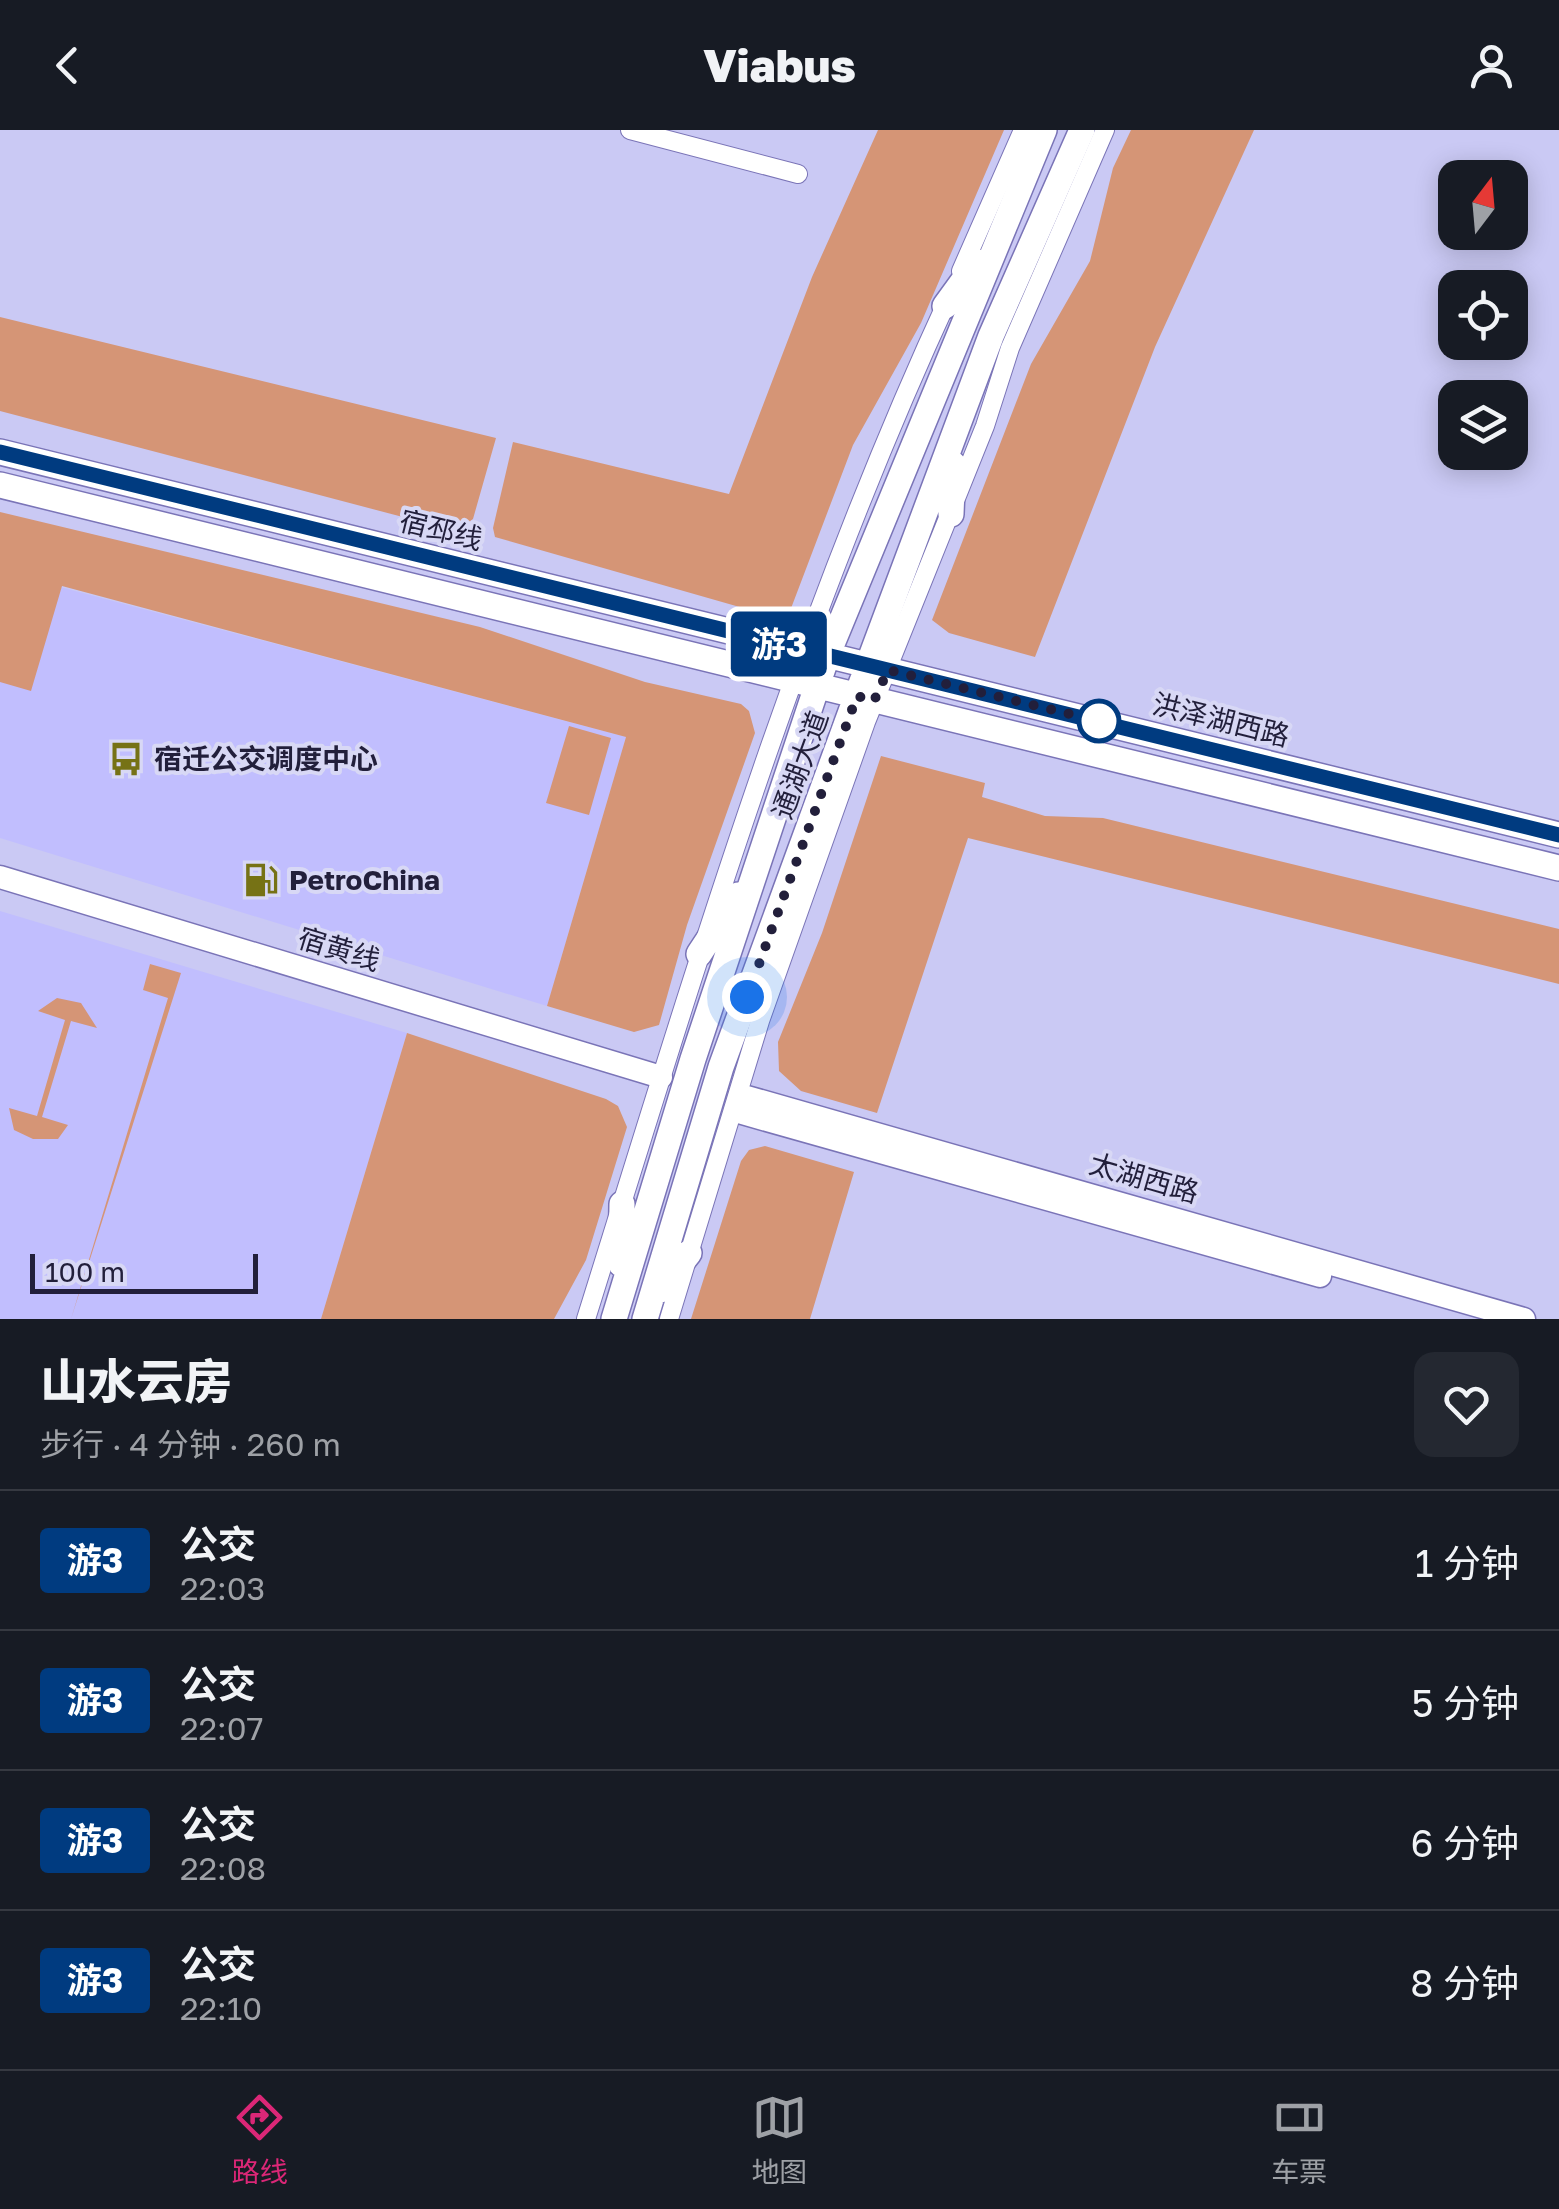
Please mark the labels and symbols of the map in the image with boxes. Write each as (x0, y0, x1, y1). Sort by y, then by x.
north arrow (1438, 160, 1528, 250)
street label: 宿邳线 (396, 503, 486, 556)
line badge: 游3 (734, 612, 824, 676)
street label: 洪泽湖西路 (1149, 687, 1293, 752)
unlabelled marker (1078, 700, 1120, 742)
street label: 通湖大道 (765, 707, 834, 823)
bus stop icon: 宿迁公交调度中心 (107, 740, 145, 778)
place label: 宿迁公交调度中心 (154, 742, 378, 775)
fuel station icon: PetroChina (242, 861, 280, 899)
place label: PetroChina (289, 863, 440, 896)
street label: 宿黄线 (294, 920, 384, 977)
your location (722, 972, 772, 1022)
street label: 太湖西路 (1086, 1146, 1203, 1209)
scale bar (30, 1249, 258, 1294)

